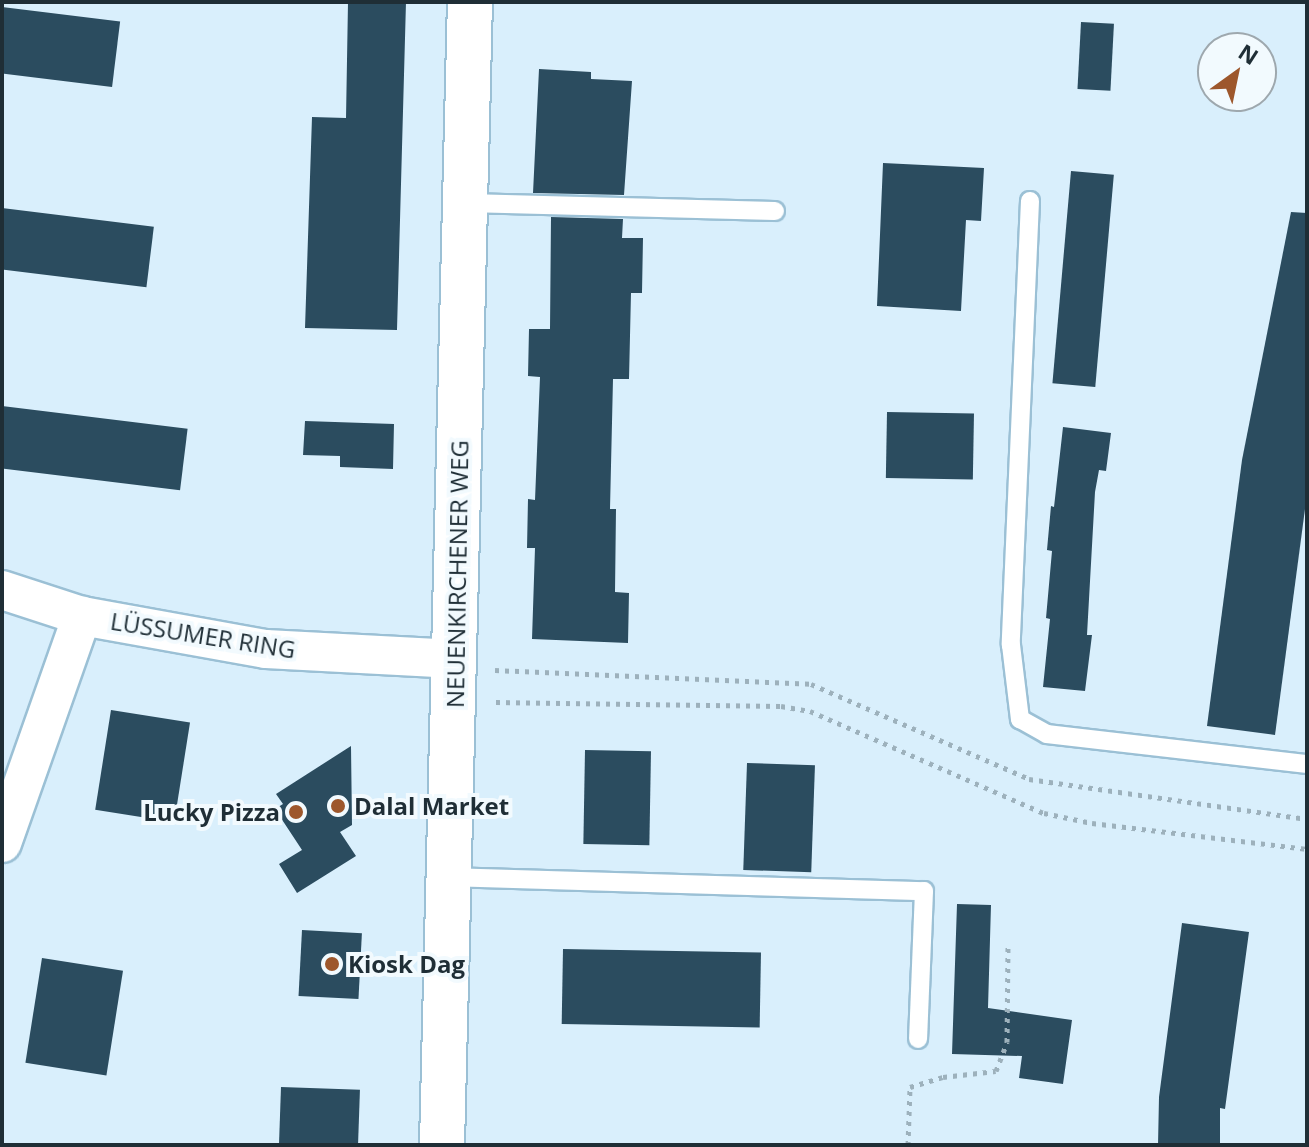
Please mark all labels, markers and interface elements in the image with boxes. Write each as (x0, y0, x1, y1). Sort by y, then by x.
north arrow (1197, 32, 1277, 112)
text: N (1233, 36, 1265, 71)
street label: NEUENKIRCHENER WEG (440, 440, 474, 708)
street label: LÜSSUMER RING (108, 606, 298, 664)
place label: Dalal Market (354, 792, 509, 820)
marker: Dalal Market (329, 797, 347, 815)
place label: Lucky Pizza (143, 798, 280, 826)
marker: Lucky Pizza (287, 803, 305, 821)
place label: Kiosk Dag (348, 950, 465, 978)
marker: Kiosk Dag (323, 955, 341, 973)

